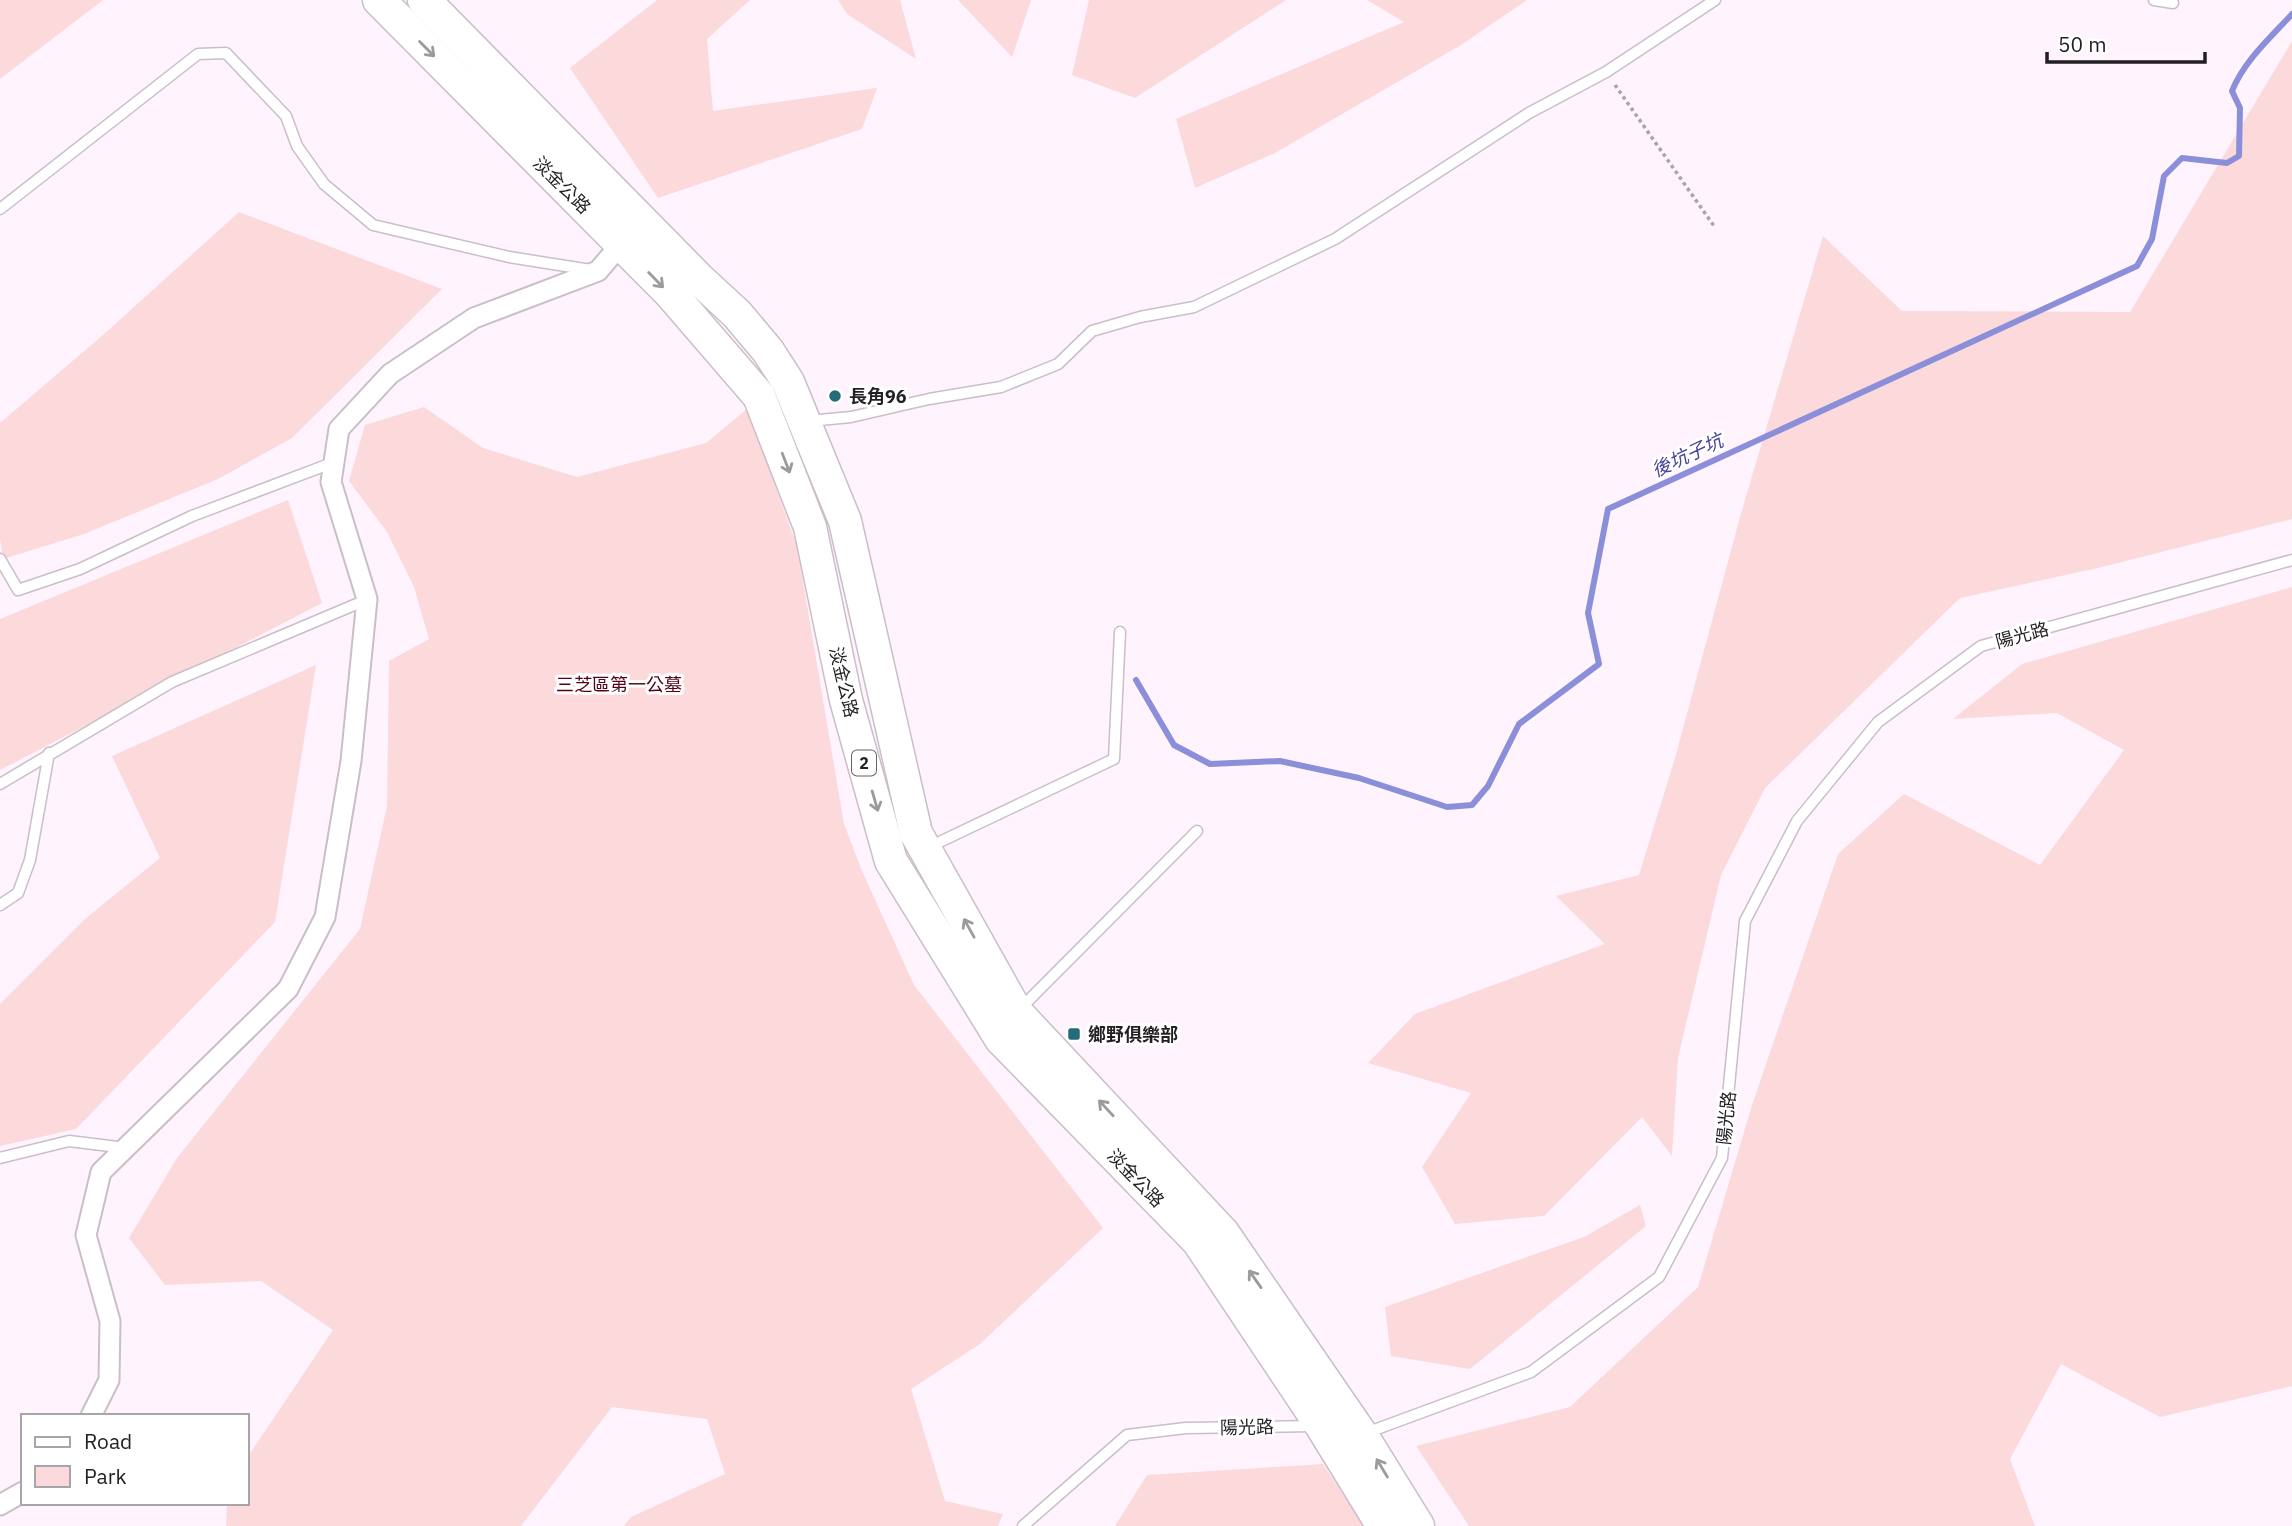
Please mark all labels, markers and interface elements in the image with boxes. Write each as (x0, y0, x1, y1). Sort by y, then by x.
scale bar (2047, 21, 2204, 65)
text: 50 m (2058, 30, 2107, 58)
one-way arrow (418, 40, 435, 57)
street label: 淡金公路 (528, 151, 596, 219)
one-way arrow (648, 271, 665, 288)
place label: 長角96 (849, 385, 907, 408)
marker: 長角96 (827, 388, 843, 404)
water label: 後坑子坑 (1647, 427, 1729, 482)
one-way arrow (780, 452, 793, 474)
street label: 陽光路 (1993, 617, 2051, 653)
street label: 淡金公路 (825, 644, 863, 720)
park label: 三芝區第一公墓 (556, 673, 682, 696)
road number: 2 (852, 750, 876, 776)
one-way arrow (869, 790, 882, 812)
one-way arrow (962, 918, 975, 939)
place label: 鄉野俱樂部 (1088, 1023, 1178, 1046)
marker: 鄉野俱樂部 (1066, 1026, 1082, 1042)
street label: 陽光路 (1712, 1090, 1740, 1146)
one-way arrow (1097, 1100, 1114, 1117)
street label: 淡金公路 (1103, 1144, 1169, 1212)
one-way arrow (1248, 1270, 1262, 1289)
legend (21, 1414, 248, 1505)
street label: 陽光路 (1220, 1415, 1274, 1439)
text: Road (84, 1427, 132, 1455)
one-way arrow (1375, 1458, 1389, 1478)
text: Park (84, 1462, 127, 1490)

